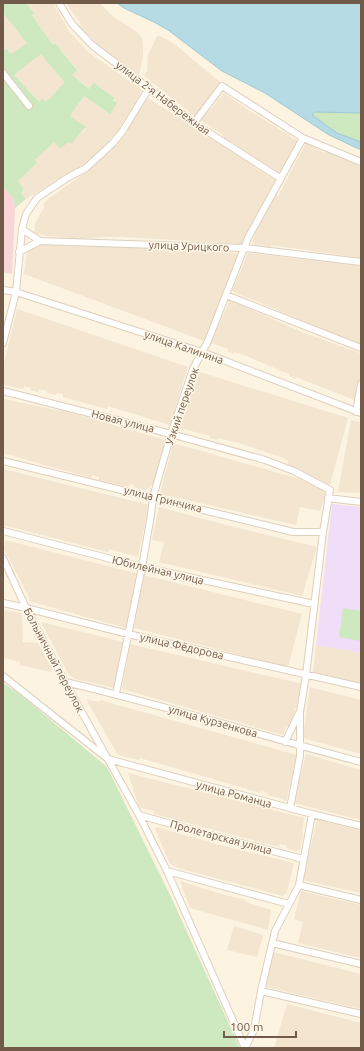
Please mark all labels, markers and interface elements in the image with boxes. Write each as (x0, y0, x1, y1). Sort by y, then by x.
street label: улица 2-я Набережная (113, 59, 213, 137)
street label: улица Урицкого (148, 239, 230, 253)
street label: улица Калинина (143, 328, 225, 366)
street label: Узкий переулок (163, 365, 201, 446)
street label: Новая улица (90, 407, 156, 435)
street label: улица Гринчика (123, 483, 203, 515)
street label: Юбилейная улица (111, 554, 205, 586)
street label: Больничный переулок (21, 606, 87, 714)
street label: улица Фёдорова (139, 631, 225, 661)
street label: улица Курзенкова (167, 703, 259, 739)
street label: улица Романца (195, 778, 273, 810)
street label: Пролетарская улица (169, 818, 273, 856)
scale bar (224, 1013, 296, 1039)
text: 100 m (230, 1020, 263, 1033)

